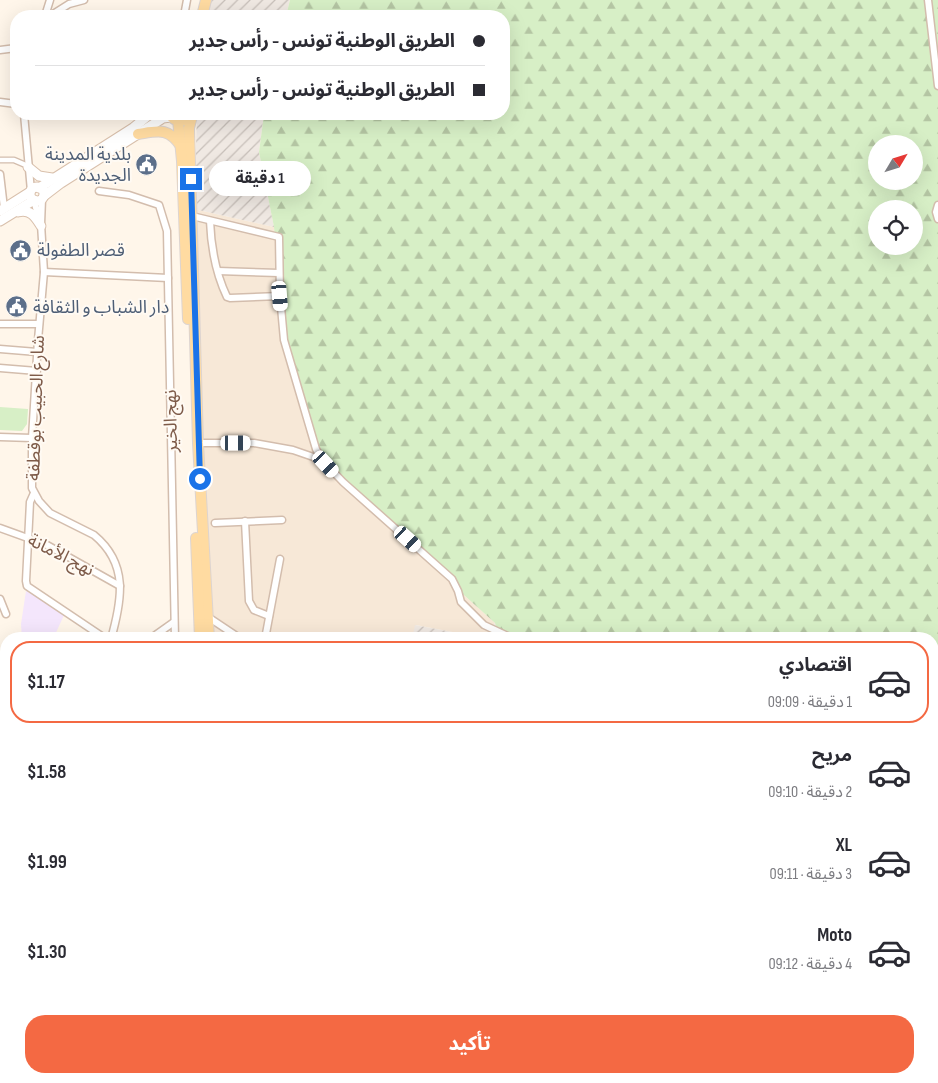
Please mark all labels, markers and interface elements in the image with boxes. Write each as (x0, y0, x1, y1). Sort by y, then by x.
text: الطريق الوطنية تونس - رأس جدير (189, 30, 455, 53)
text: الطريق الوطنية تونس - رأس جدير (189, 79, 455, 102)
north arrow (868, 135, 922, 190)
map controls (868, 135, 923, 255)
place label: بلدية المدينة الجديدة (45, 144, 131, 186)
public building icon: بلدية المدينة الجديدة (135, 152, 159, 176)
callout: 1 دقيقة (208, 162, 311, 196)
route end (180, 168, 202, 190)
text: 1 دقيقة (235, 169, 285, 188)
button: locate (868, 200, 923, 255)
public building icon: قصر الطفولة (9, 238, 33, 262)
place label: قصر الطفولة (37, 240, 125, 261)
car (271, 280, 288, 312)
public building icon: دار الشباب و الثقافة (5, 295, 29, 319)
place label: دار الشباب و الثقافة (33, 297, 169, 318)
street label: شارع الحبيب بوقطفة (23, 335, 52, 481)
street label: نهج الخير (160, 389, 184, 454)
car (221, 436, 251, 451)
car (310, 448, 341, 480)
route start (189, 468, 211, 490)
car (391, 523, 424, 555)
street label: نهج الأمانة (23, 529, 98, 582)
text: اقتصادي (779, 654, 852, 677)
icon: car (867, 660, 912, 705)
text: $1.17 (27, 671, 65, 694)
text: 1 دقيقة · 09:09 (768, 693, 852, 712)
text: مريح (812, 744, 852, 767)
icon: car (867, 750, 912, 795)
text: $1.58 (27, 761, 66, 784)
text: 2 دقيقة · 09:10 (768, 783, 852, 802)
text: XL (836, 834, 852, 857)
icon: car (867, 840, 912, 885)
text: $1.99 (27, 851, 67, 874)
text: 3 دقيقة · 09:11 (770, 865, 852, 884)
text: Moto (817, 924, 852, 947)
icon: car (867, 930, 912, 975)
text: $1.30 (27, 941, 67, 964)
text: 4 دقيقة · 09:12 (768, 955, 852, 974)
button: تأكيد (25, 1015, 914, 1073)

